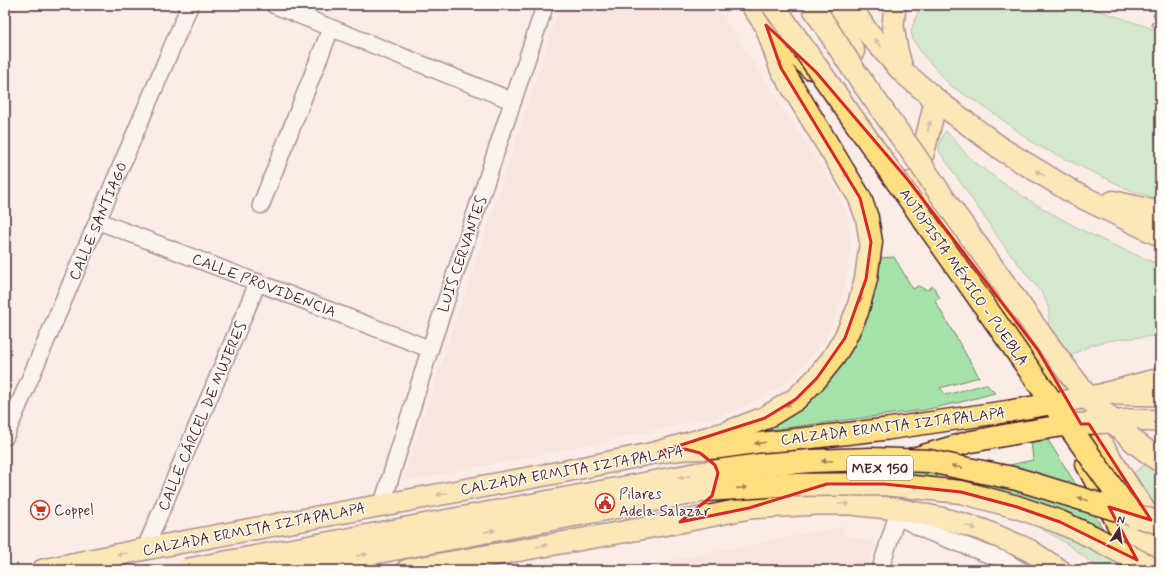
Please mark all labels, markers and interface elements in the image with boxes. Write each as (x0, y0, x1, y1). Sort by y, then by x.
one-way arrow (873, 37, 882, 48)
one-way arrow (777, 56, 783, 68)
one-way arrow (926, 120, 932, 132)
street label: CALLE SANTIAGO (65, 159, 133, 284)
one-way arrow (842, 167, 849, 179)
one-way arrow (1034, 169, 1046, 176)
street label: AUTOPISTA MÉXICO - PUEBLA (894, 184, 1033, 370)
street label: LUIS CERVANTES (434, 193, 492, 315)
street label: CALLE PROVIDENCIA (189, 249, 339, 323)
one-way arrow (858, 291, 864, 303)
street label: CALLE CÁRCEL DE MUJERES (153, 318, 252, 514)
one-way arrow (784, 399, 796, 406)
street label: CALZADA ERMITA IZTAPALAPA (780, 403, 1007, 451)
one-way arrow (754, 440, 766, 446)
street label: CALZADA ERMITA IZTAPALAPA (459, 441, 685, 500)
road number: MEX 150 (847, 456, 913, 480)
one-way arrow (821, 457, 833, 464)
one-way arrow (951, 464, 963, 470)
one-way arrow (678, 474, 691, 480)
one-way arrow (907, 483, 919, 490)
one-way arrow (736, 484, 748, 491)
place label: Pilares Adela Salazar (619, 485, 710, 522)
one-way arrow (436, 491, 448, 497)
public building icon: Pilares Adela Salazar (594, 492, 616, 514)
one-way arrow (1076, 496, 1088, 502)
supermarket icon: Coppel (29, 499, 51, 521)
street label: CALZADA ERMITA IZTAPALAPA (141, 499, 367, 561)
place label: Coppel (54, 501, 94, 521)
one-way arrow (838, 501, 851, 507)
north arrow (1099, 509, 1139, 549)
text: N (1116, 513, 1126, 528)
one-way arrow (965, 524, 977, 530)
one-way arrow (483, 528, 496, 534)
one-way arrow (536, 543, 548, 549)
one-way arrow (115, 551, 128, 557)
one-way arrow (356, 552, 368, 558)

